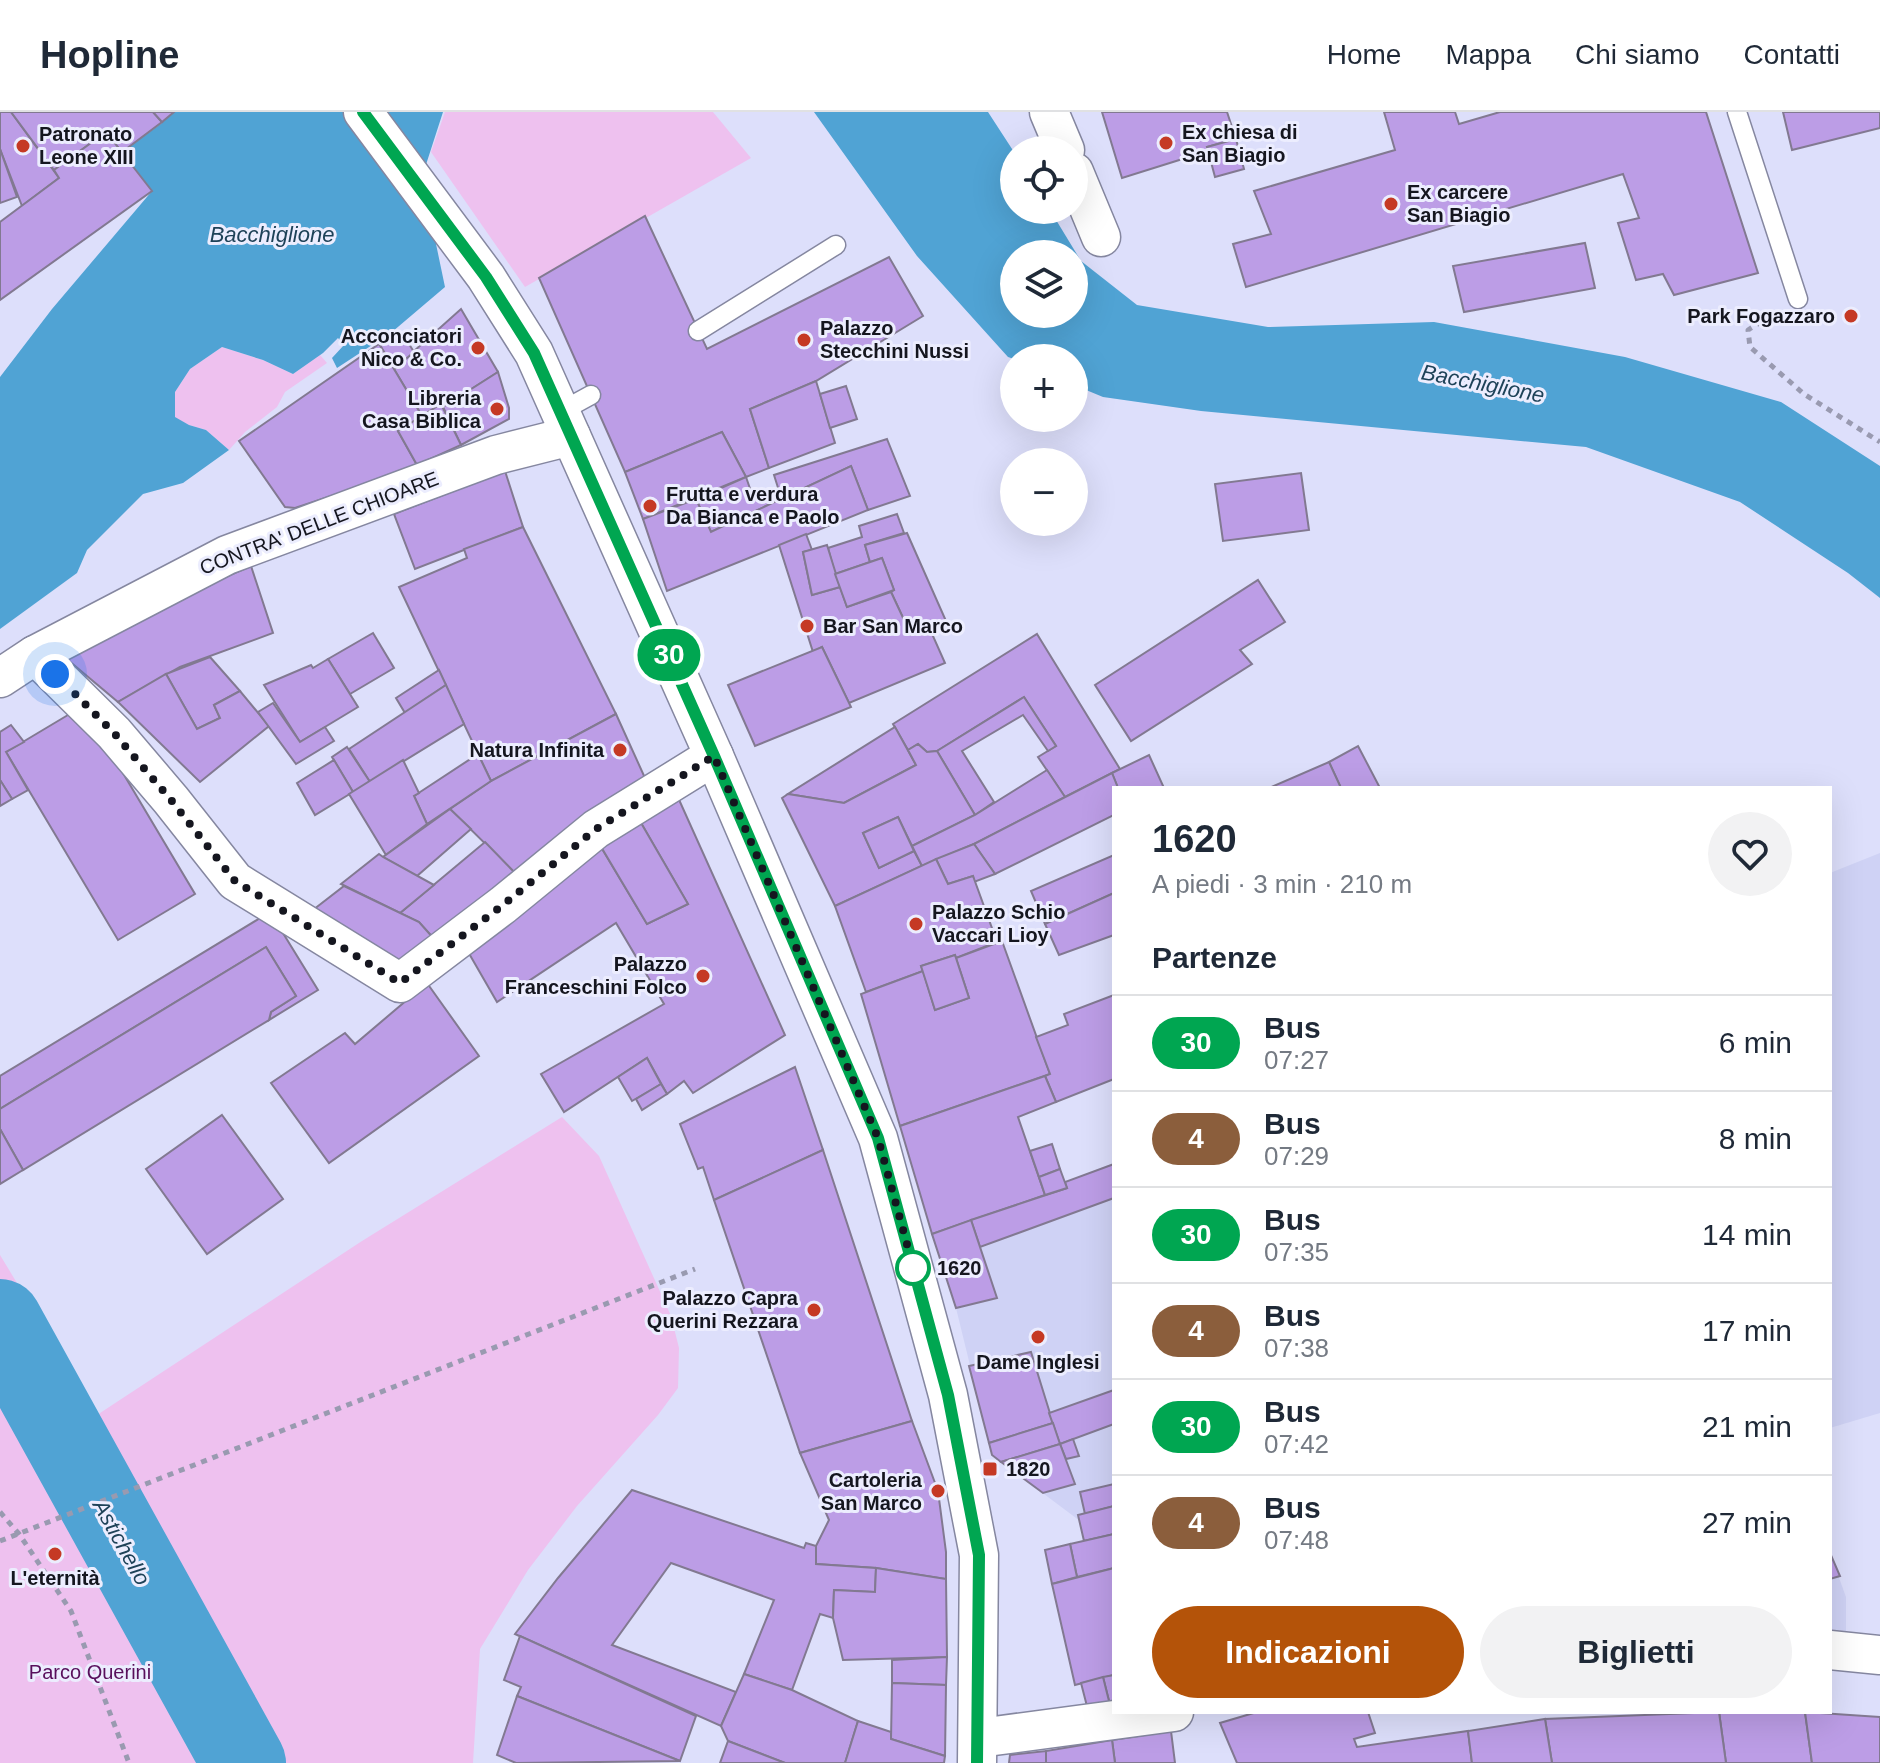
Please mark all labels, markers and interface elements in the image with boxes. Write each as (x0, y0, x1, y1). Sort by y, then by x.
text: Hopline (40, 34, 179, 76)
text: Home (1327, 39, 1401, 70)
text: Mappa (1445, 39, 1531, 70)
text: Chi siamo (1575, 39, 1700, 70)
text: Contatti (1744, 39, 1840, 70)
place label: Ex chiesa di San Biagio (1182, 121, 1298, 166)
place label: Patronato Leone XIII (39, 123, 133, 168)
marker: Ex chiesa di San Biagio (1157, 134, 1175, 152)
map controls (1000, 136, 1088, 536)
button: locate (1000, 136, 1088, 224)
marker: Patronato Leone XIII (14, 137, 32, 155)
place label: Ex carcere San Biagio (1407, 181, 1510, 226)
marker: Ex carcere San Biagio (1382, 195, 1400, 213)
water label: Bacchiglione (210, 222, 334, 247)
button: layers (1000, 240, 1088, 328)
place label: Park Fogazzaro (1687, 305, 1835, 327)
marker: Park Fogazzaro (1842, 307, 1860, 325)
place label: Palazzo Stecchini Nussi (820, 317, 969, 362)
place label: Acconciatori Nico & Co. (341, 325, 462, 370)
marker: Palazzo Stecchini Nussi (795, 331, 813, 349)
marker: Acconciatori Nico & Co. (469, 339, 487, 357)
button: + (1000, 344, 1088, 432)
water label: Bacchiglione (1419, 359, 1547, 408)
place label: Libreria Casa Biblica (362, 387, 482, 432)
marker: Libreria Casa Biblica (488, 400, 506, 418)
button: − (1000, 448, 1088, 536)
street label: CONTRA' DELLE CHIOARE (197, 467, 441, 579)
place label: Frutta e verdura Da Bianca e Paolo (666, 483, 839, 528)
marker: Frutta e verdura Da Bianca e Paolo (641, 497, 659, 515)
place label: Bar San Marco (823, 615, 963, 637)
marker: Bar San Marco (798, 617, 816, 635)
line badge: 30 (633, 629, 705, 681)
text: 30 (653, 639, 685, 670)
your location (35, 654, 75, 694)
place label: Natura Infinita (470, 739, 605, 761)
marker: Natura Infinita (611, 741, 629, 759)
button: heart (1708, 812, 1792, 896)
text: 1620 (1152, 818, 1237, 860)
text: A piedi · 3 min · 210 m (1152, 869, 1412, 899)
place label: Palazzo Schio Vaccari Lioy (932, 901, 1065, 946)
marker: Palazzo Schio Vaccari Lioy (907, 915, 925, 933)
text: Partenze (1152, 941, 1277, 974)
place label: Palazzo Franceschini Folco (505, 953, 687, 998)
marker: Palazzo Franceschini Folco (694, 967, 712, 985)
text: Bus (1264, 1011, 1321, 1044)
text: 6 min (1719, 1026, 1792, 1059)
text: 30 (1180, 1027, 1212, 1058)
text: 07:27 (1264, 1045, 1329, 1075)
text: Bus (1264, 1107, 1321, 1140)
text: 8 min (1719, 1122, 1792, 1155)
text: 4 (1188, 1123, 1204, 1154)
text: 07:29 (1264, 1141, 1329, 1171)
text: Bus (1264, 1203, 1321, 1236)
text: 14 min (1702, 1218, 1792, 1251)
text: 30 (1180, 1219, 1212, 1250)
text: 07:35 (1264, 1237, 1329, 1267)
marker: 1620 (896, 1251, 930, 1285)
place label: 1620 (937, 1257, 982, 1279)
place label: Palazzo Capra Querini Rezzara (647, 1287, 799, 1332)
text: Bus (1264, 1299, 1321, 1332)
marker: Palazzo Capra Querini Rezzara (805, 1301, 823, 1319)
text: 17 min (1702, 1314, 1792, 1347)
text: 4 (1188, 1315, 1204, 1346)
marker: Dame Inglesi (1029, 1328, 1047, 1346)
text: 07:38 (1264, 1333, 1329, 1363)
place label: Dame Inglesi (976, 1351, 1100, 1373)
text: Bus (1264, 1395, 1321, 1428)
text: 21 min (1702, 1410, 1792, 1443)
text: 30 (1180, 1411, 1212, 1442)
text: 07:42 (1264, 1429, 1329, 1459)
place label: 1820 (1006, 1458, 1051, 1480)
marker: 1820 (981, 1460, 999, 1478)
place label: Cartoleria San Marco (821, 1469, 923, 1514)
marker: Cartoleria San Marco (929, 1482, 947, 1500)
text: Bus (1264, 1491, 1321, 1524)
water label: Astichello (87, 1493, 155, 1589)
text: 27 min (1702, 1506, 1792, 1539)
text: 4 (1188, 1507, 1204, 1538)
text: 07:48 (1264, 1525, 1329, 1555)
marker: L'eternità (46, 1545, 64, 1563)
place label: L'eternità (10, 1567, 100, 1589)
button: Indicazioni (1152, 1606, 1464, 1698)
button: Biglietti (1480, 1606, 1792, 1698)
park label: Parco Querini (29, 1661, 151, 1683)

